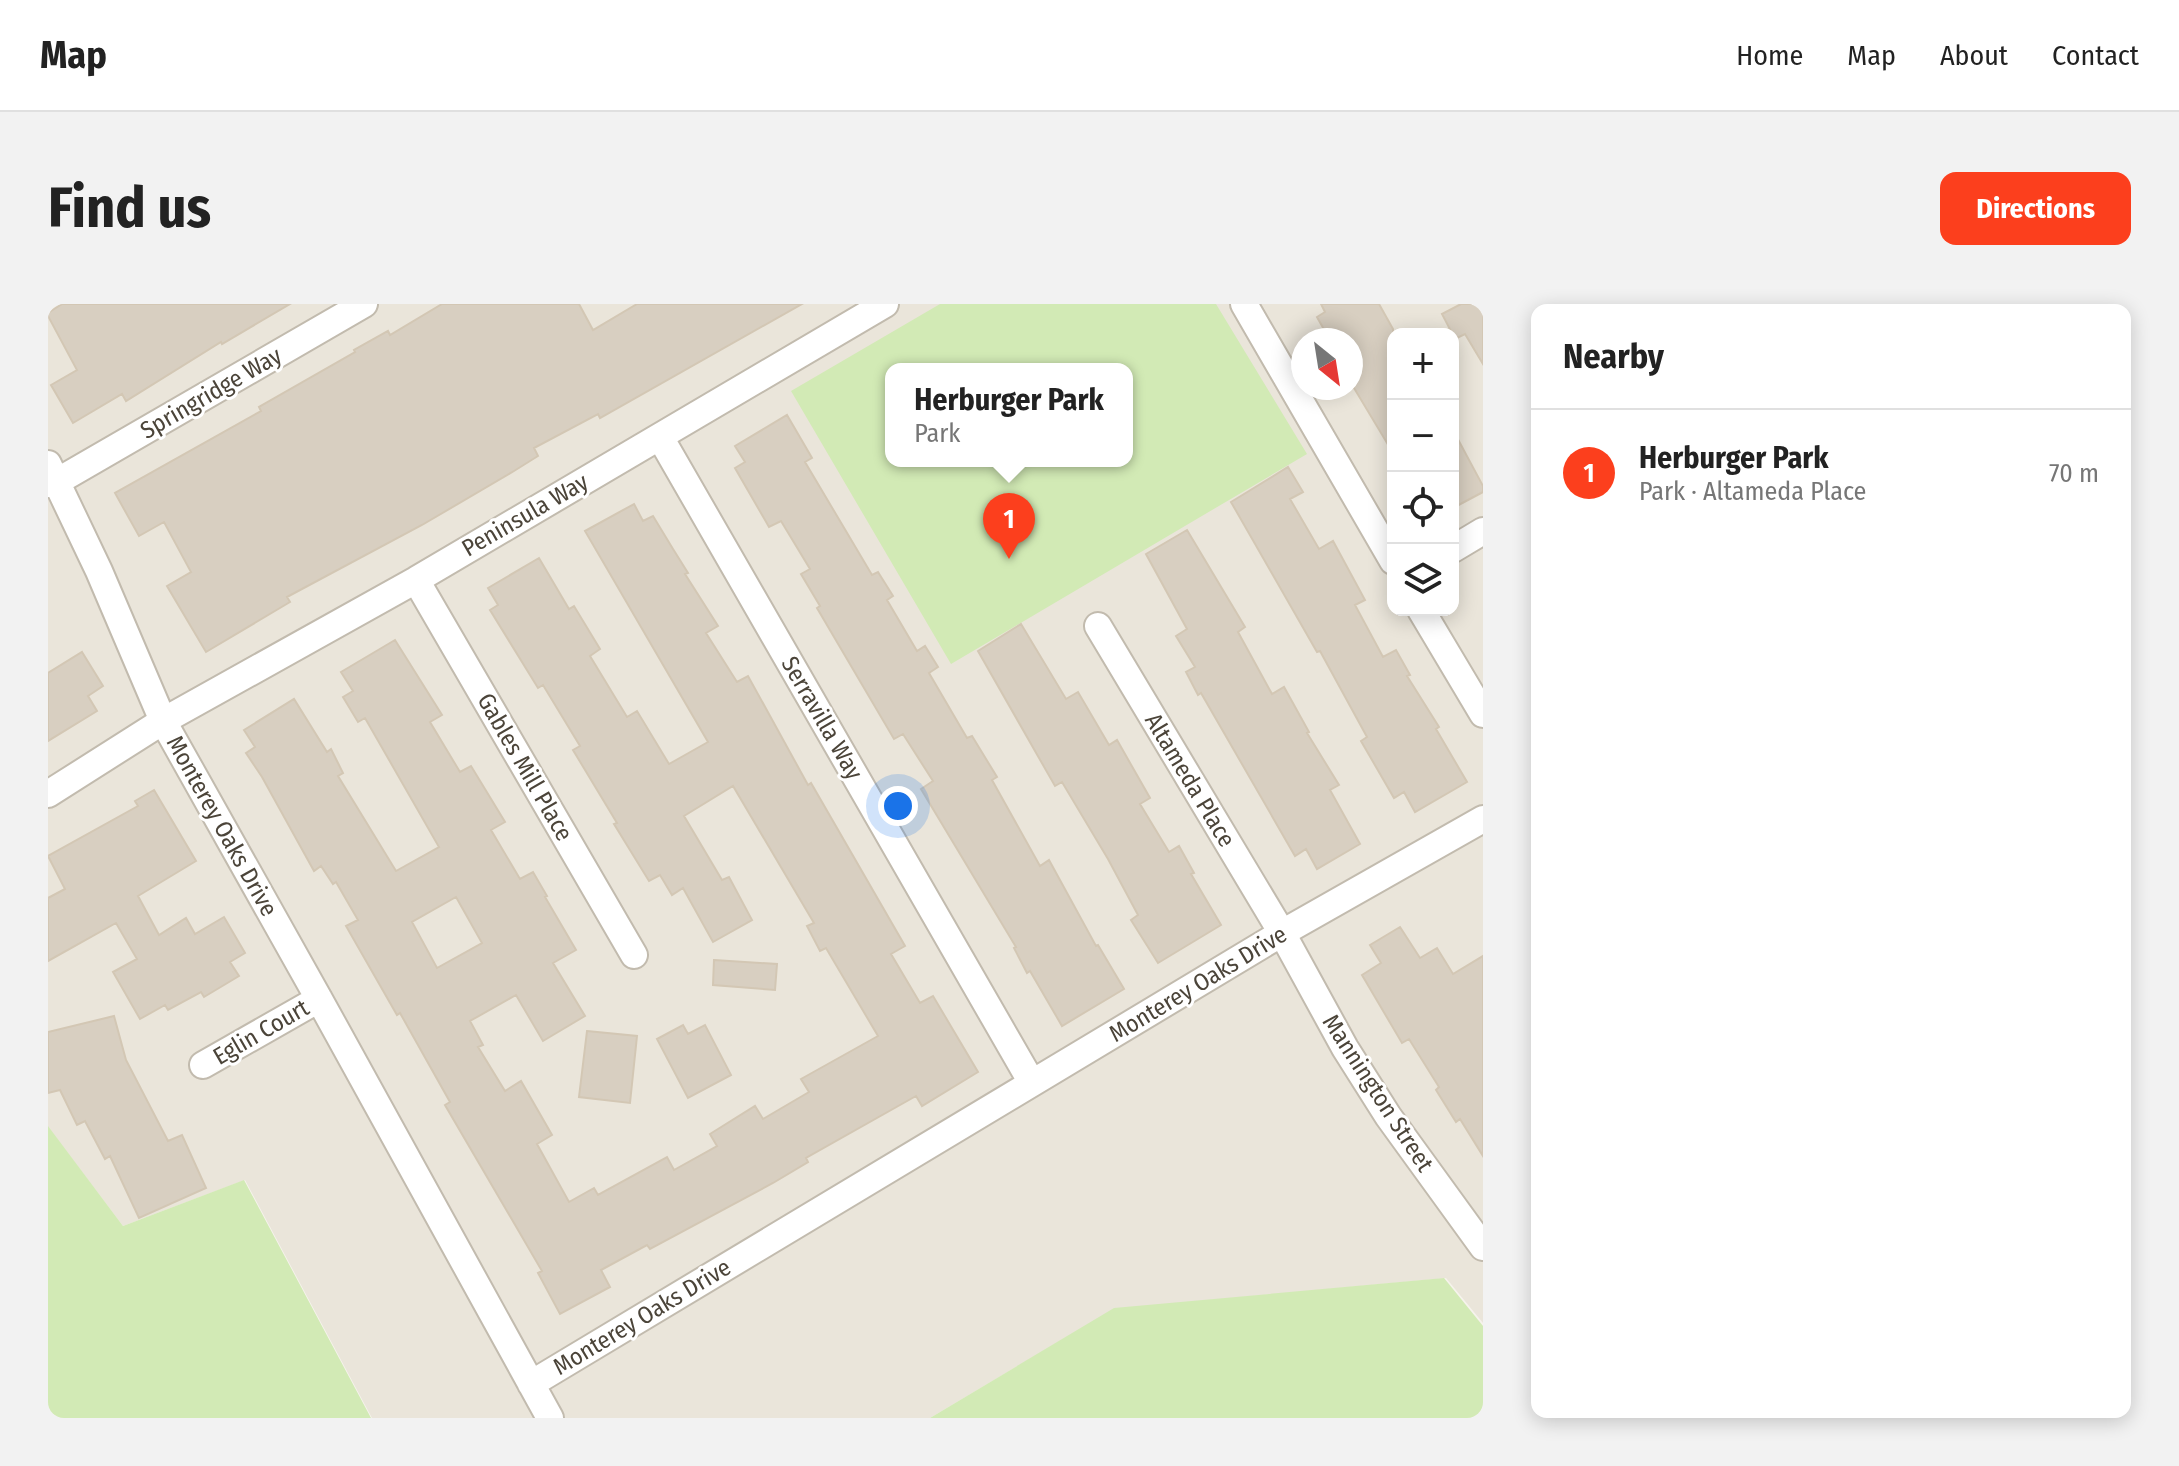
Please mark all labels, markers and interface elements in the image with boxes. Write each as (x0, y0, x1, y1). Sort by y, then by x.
text: Map (40, 32, 107, 78)
text: Home (1736, 39, 1803, 72)
text: Map (1847, 39, 1896, 72)
text: About (1940, 39, 2008, 72)
text: Contact (2052, 39, 2139, 72)
button: Directions (1940, 172, 2131, 245)
text: Find us (48, 175, 211, 242)
north arrow (1291, 328, 1363, 400)
map controls (1387, 328, 1459, 616)
button: + (1387, 328, 1459, 400)
text: Nearby (1563, 336, 1664, 377)
street label: Springridge Way (136, 341, 287, 445)
popup (885, 363, 1133, 467)
text: Herburger Park (914, 382, 1104, 418)
button: − (1387, 400, 1459, 472)
text: Park (914, 418, 960, 449)
text: Herburger Park (1639, 440, 1829, 476)
text: 1 (1584, 458, 1595, 489)
text: 70 m (2049, 458, 2099, 489)
street label: Peninsula Way (457, 468, 593, 562)
button: locate (1387, 472, 1459, 544)
text: Park · Altameda Place (1639, 476, 1866, 507)
pin: 1 (983, 493, 1035, 559)
button: layers (1387, 544, 1459, 616)
street label: Serravilla Way (776, 652, 869, 785)
street label: Gables Mill Place (471, 688, 579, 846)
street label: Altameda Place (1139, 708, 1241, 852)
street label: Monterey Oaks Drive (161, 731, 283, 921)
your location (878, 786, 918, 826)
street label: Monterey Oaks Drive (1104, 920, 1292, 1048)
street label: Eglin Court (208, 993, 314, 1071)
street label: Mannington Street (1317, 1009, 1439, 1177)
street label: Monterey Oaks Drive (548, 1253, 736, 1381)

